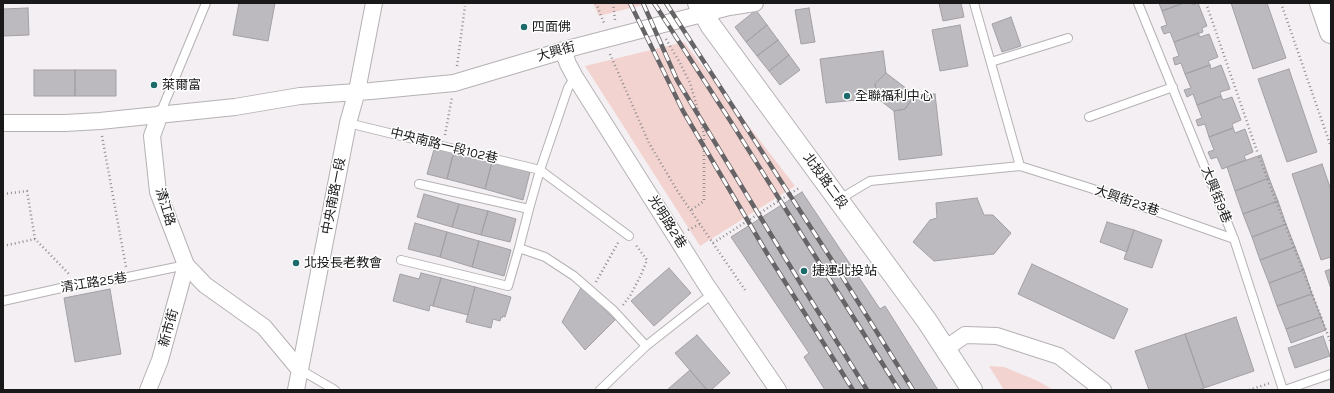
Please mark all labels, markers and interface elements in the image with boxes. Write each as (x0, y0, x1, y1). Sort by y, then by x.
place label: 四面佛 (532, 19, 571, 35)
marker: 四面佛 (519, 22, 529, 32)
street label: 大興街 (535, 39, 577, 65)
place label: 萊爾富 (162, 77, 201, 93)
marker: 萊爾富 (149, 80, 159, 90)
place label: 全聯福利中心 (855, 88, 933, 104)
marker: 全聯福利中心 (842, 91, 852, 101)
street label: 中央南路一段102巷 (388, 125, 500, 167)
street label: 北投路二段 (800, 150, 850, 212)
street label: 中央南路一段 (319, 156, 349, 236)
street label: 大興街9巷 (1198, 164, 1234, 226)
street label: 大興街23巷 (1093, 183, 1161, 219)
street label: 清江路 (152, 186, 178, 228)
street label: 光明路2巷 (645, 193, 689, 251)
place label: 北投長老教會 (304, 255, 382, 271)
marker: 北投長老教會 (291, 258, 301, 268)
place label: 捷運北投站 (812, 263, 877, 279)
marker: 捷運北投站 (799, 266, 809, 276)
street label: 清江路25巷 (60, 270, 128, 296)
street label: 新市街 (156, 307, 182, 349)

